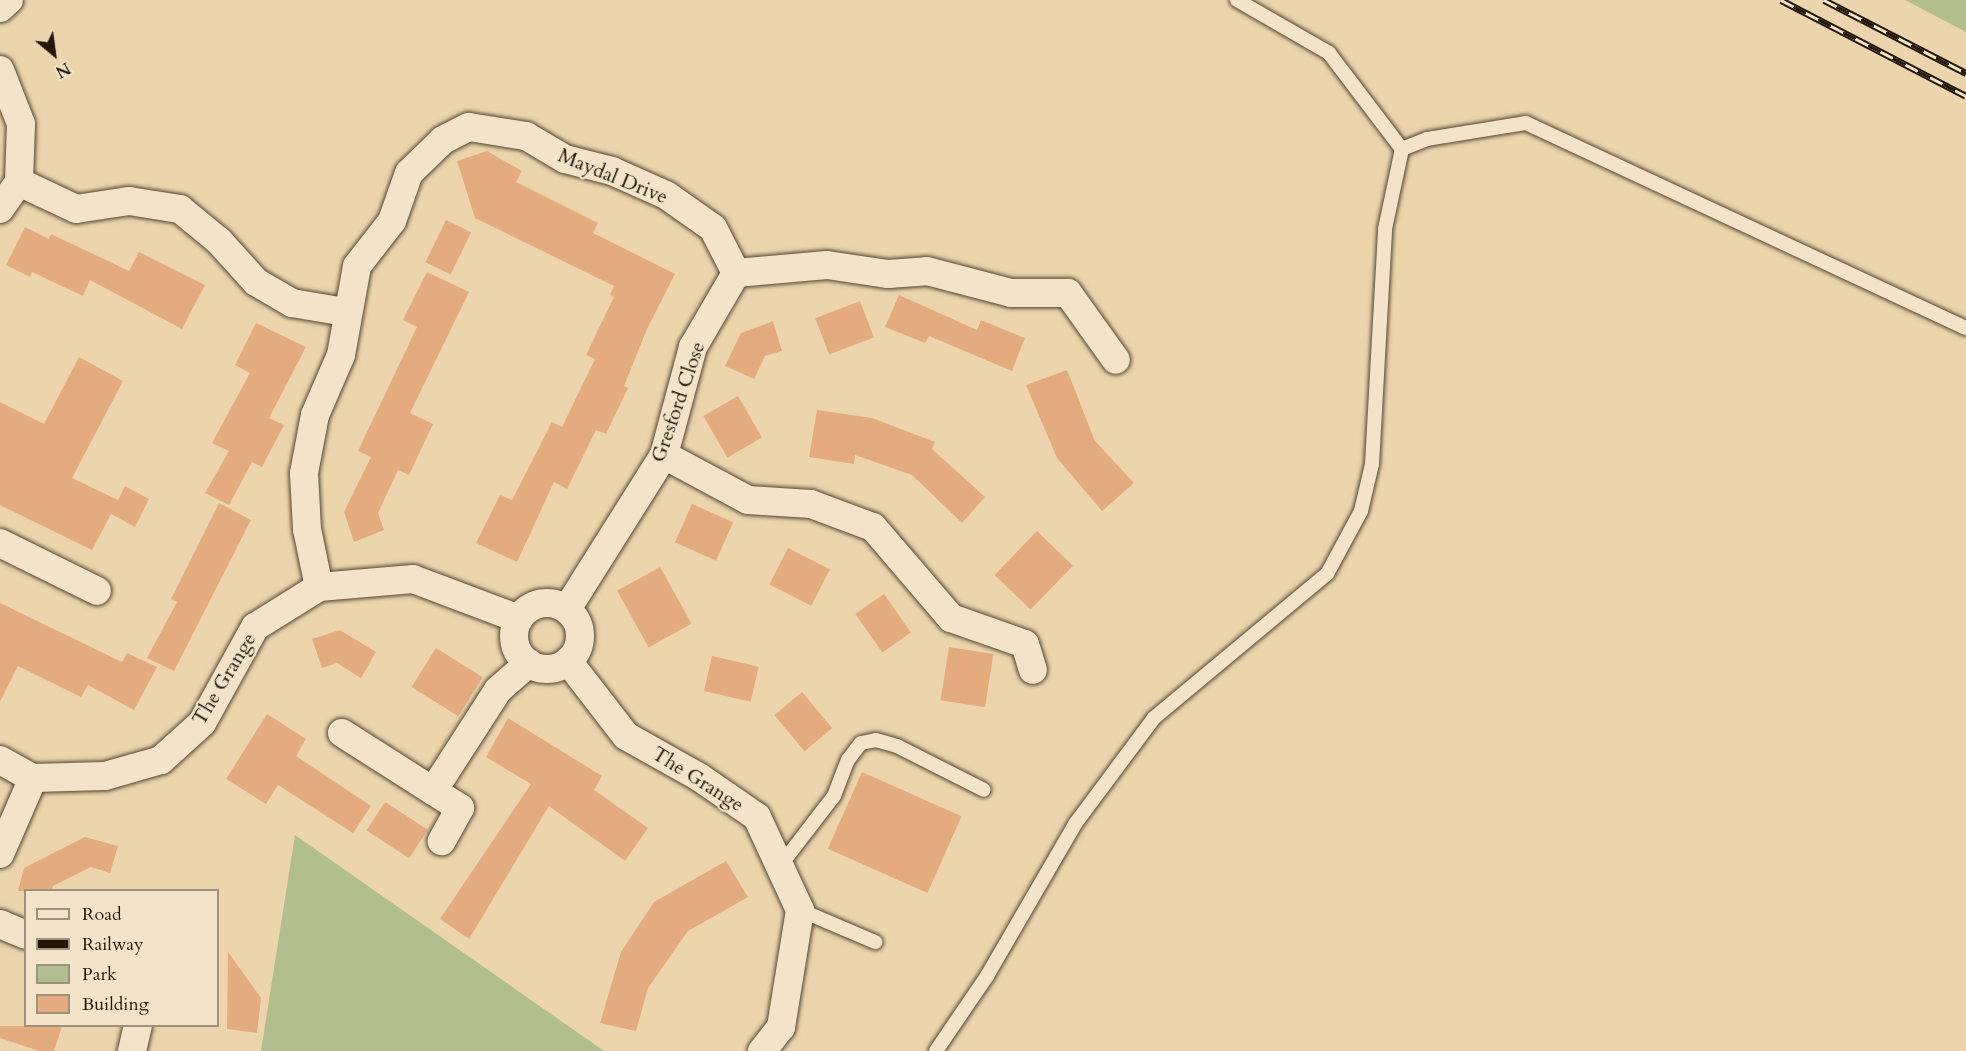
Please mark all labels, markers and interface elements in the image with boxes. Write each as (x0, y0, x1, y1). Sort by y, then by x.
north arrow (24, 24, 84, 84)
text: N (51, 57, 74, 83)
street label: Maydal Drive (555, 143, 671, 209)
street label: Gresford Close (646, 338, 710, 466)
street label: The Grange (187, 628, 261, 730)
street label: The Grange (648, 741, 748, 817)
legend (24, 889, 219, 1027)
text: Road (82, 902, 122, 927)
text: Railway (82, 932, 144, 957)
text: Park (82, 962, 117, 987)
text: Building (82, 992, 149, 1017)

